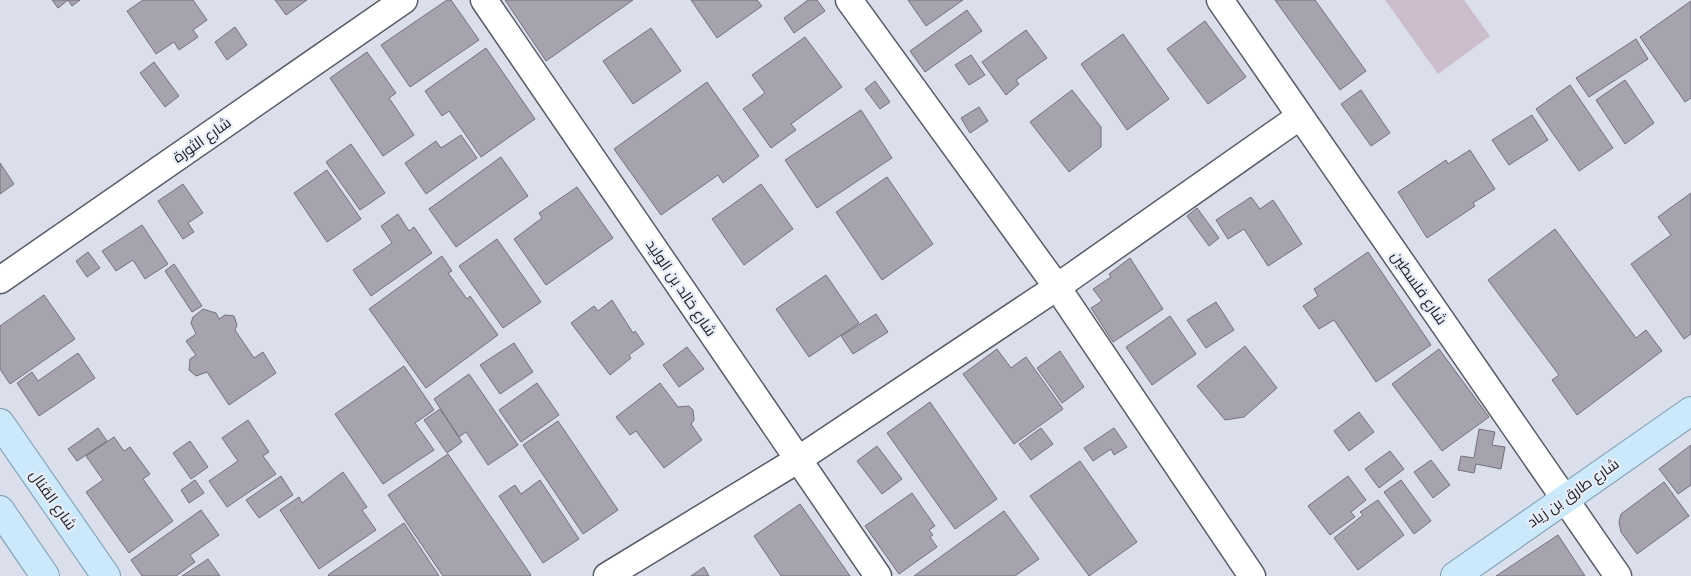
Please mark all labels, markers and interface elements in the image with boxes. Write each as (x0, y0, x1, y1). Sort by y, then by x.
street label: شارع الثورة (170, 113, 236, 168)
street label: شارع خالد بن الوليد (640, 236, 720, 341)
street label: شارع فلسطين (1385, 248, 1451, 329)
street label: شارع طارق بن زياد (1524, 455, 1624, 533)
street label: شارع القنال (24, 466, 80, 535)

